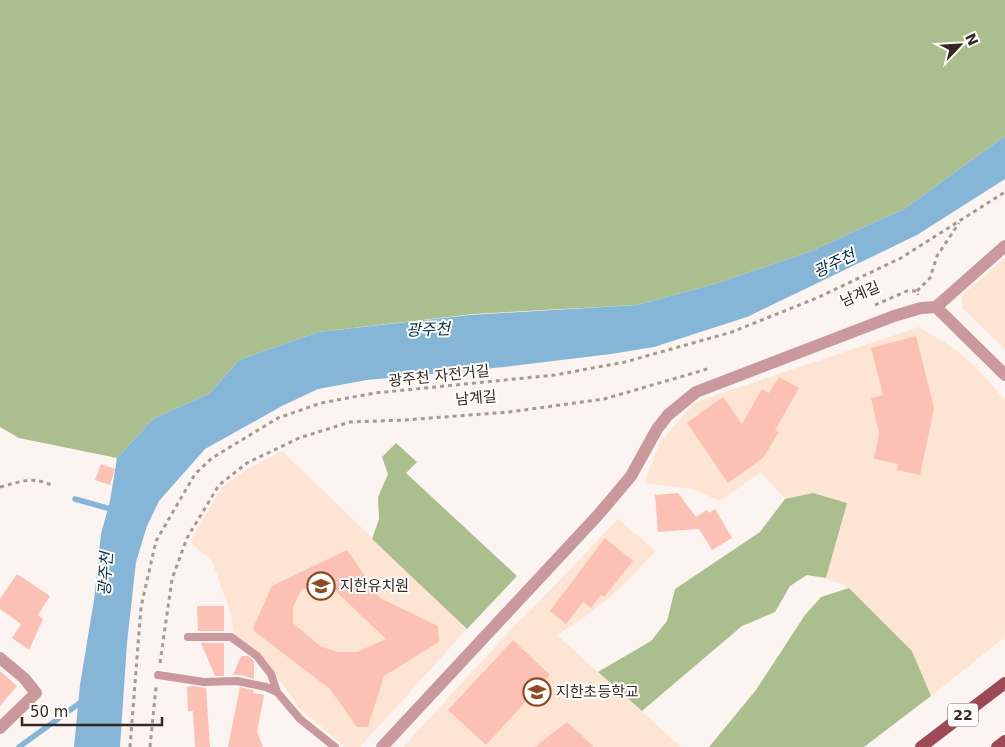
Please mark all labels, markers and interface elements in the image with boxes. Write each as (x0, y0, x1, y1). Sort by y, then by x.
north arrow (935, 20, 985, 70)
text: N (962, 31, 982, 48)
water label: 광주천 (810, 244, 860, 282)
street label: 남계길 (837, 278, 883, 310)
water label: 광주천 (406, 319, 453, 340)
street label: 광주천 자전거길 (388, 362, 490, 390)
street label: 남계길 (455, 387, 497, 409)
water label: 광주천 (95, 549, 116, 597)
school or university icon: 지한유치원 (306, 571, 336, 601)
place label: 지한유치원 (340, 577, 409, 595)
school or university icon: 지한초등학교 (522, 677, 552, 707)
place label: 지한초등학교 (556, 683, 639, 701)
scale bar (22, 694, 162, 726)
text: 50 m (30, 703, 68, 721)
road number: 22 (948, 704, 978, 726)

